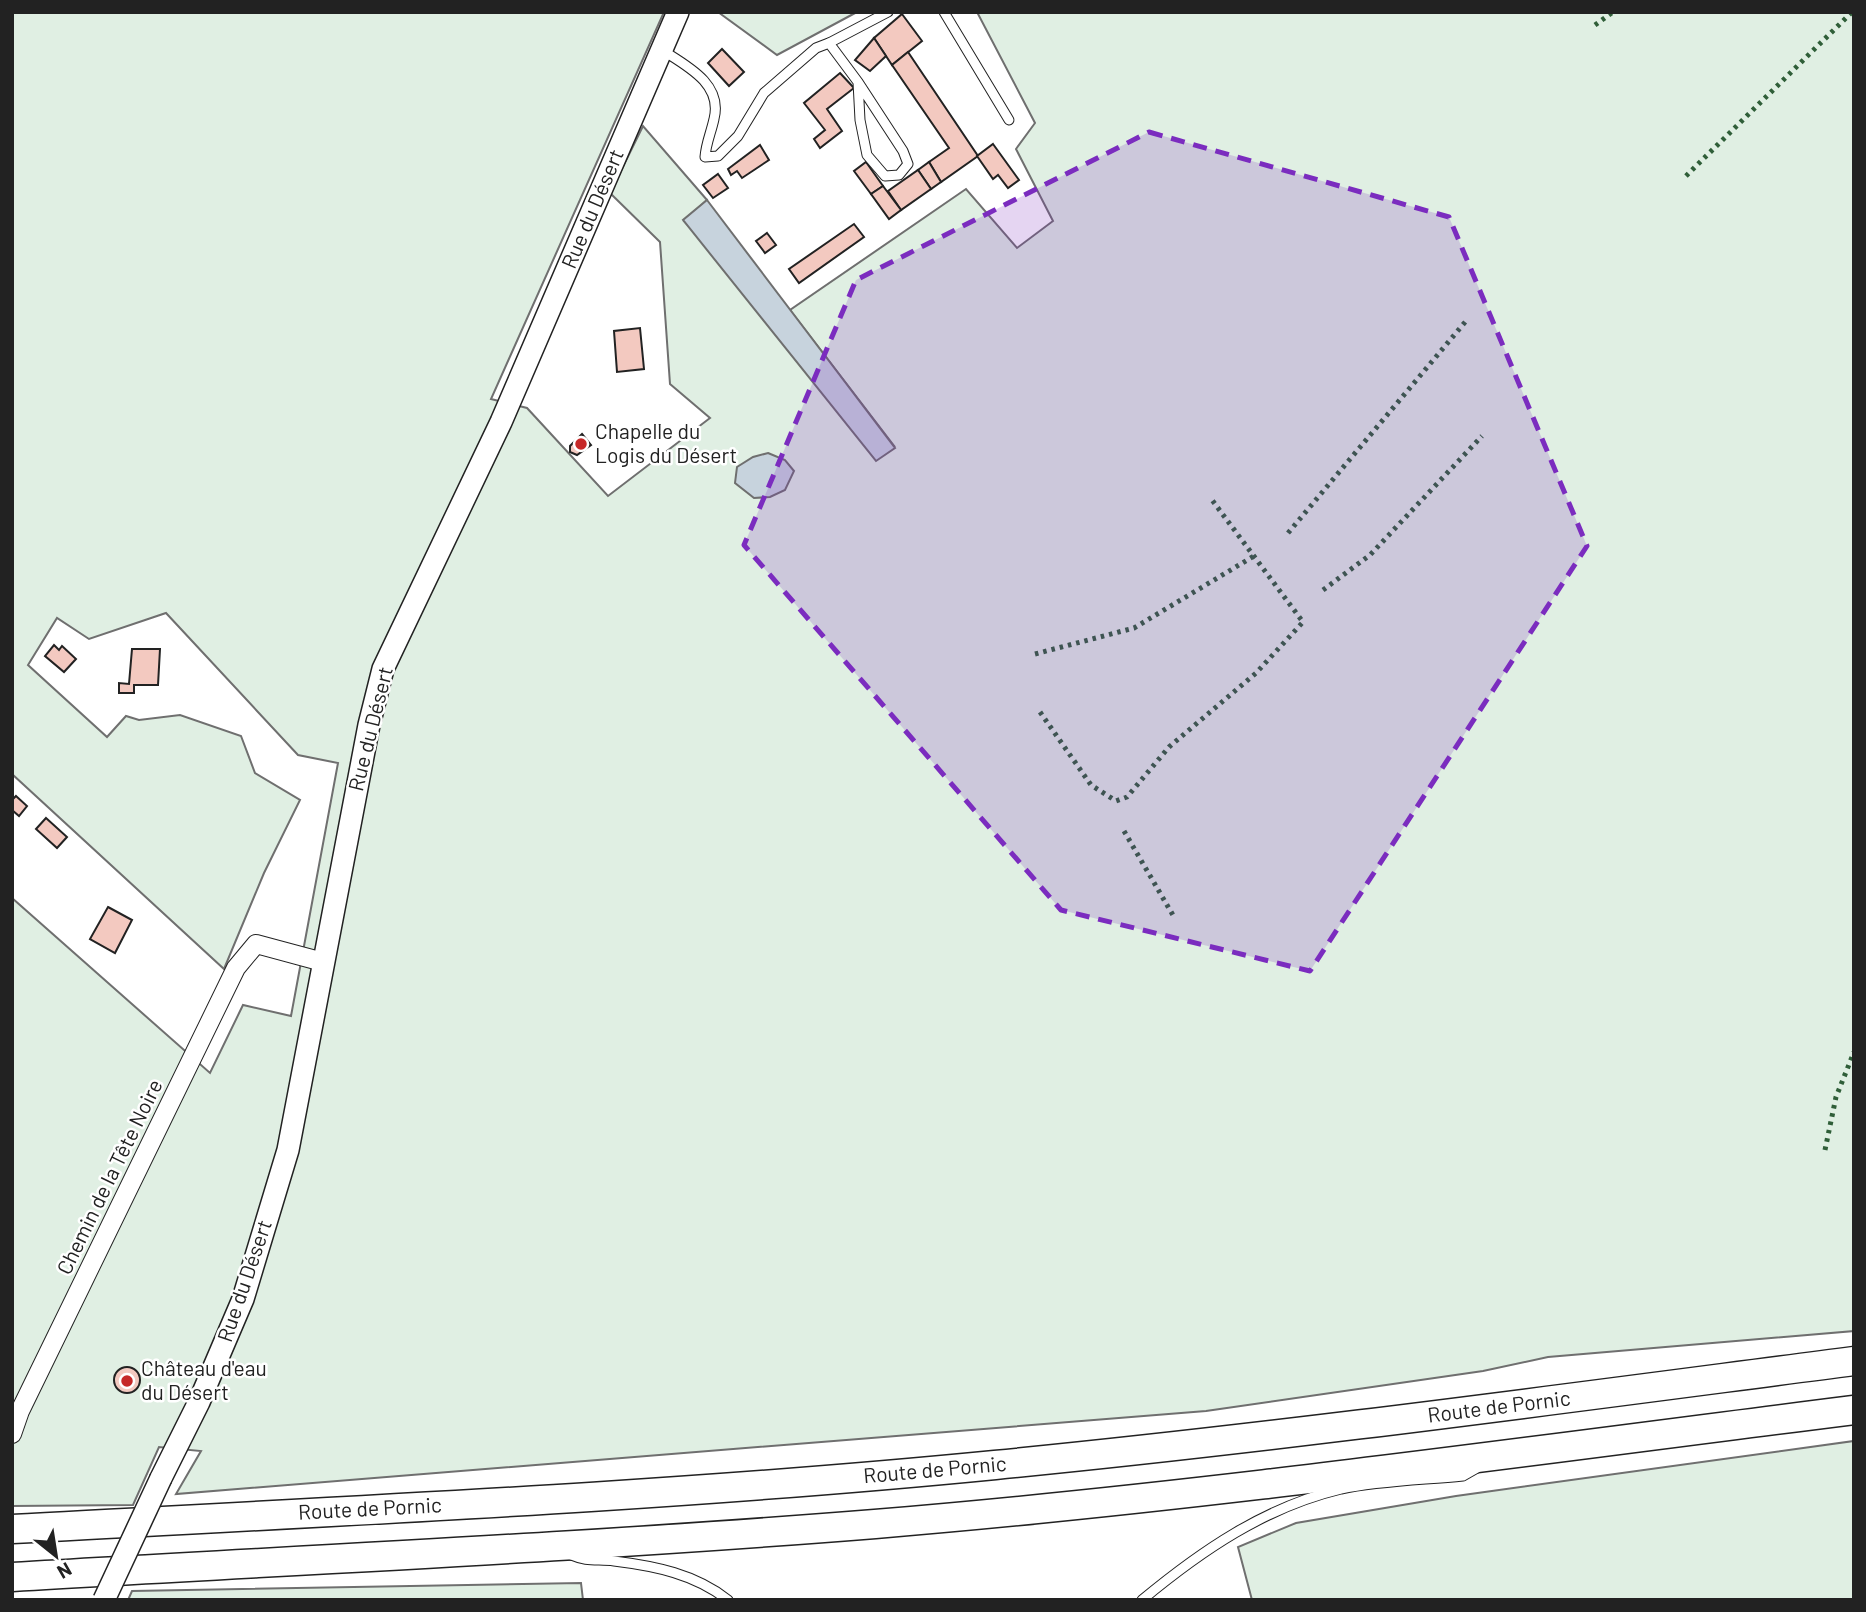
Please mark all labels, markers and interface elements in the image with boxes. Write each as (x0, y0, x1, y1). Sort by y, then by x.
street label: Rue du Désert (555, 145, 628, 272)
place label: Chapelle du Logis du Désert (595, 418, 737, 467)
marker: Chapelle du Logis du Désert (573, 436, 589, 452)
street label: Rue du Désert (342, 664, 397, 793)
street label: Chemin de la Tête Noire (51, 1075, 167, 1278)
street label: Rue du Désert (211, 1216, 276, 1345)
place label: Château d'eau du Désert (141, 1355, 267, 1404)
marker: Château d'eau du Désert (119, 1373, 135, 1389)
street label: Route de Pornic (1426, 1384, 1572, 1427)
street label: Route de Pornic (862, 1450, 1008, 1487)
street label: Route de Pornic (297, 1491, 442, 1524)
north arrow (21, 1521, 91, 1591)
text: N (54, 1558, 76, 1584)

